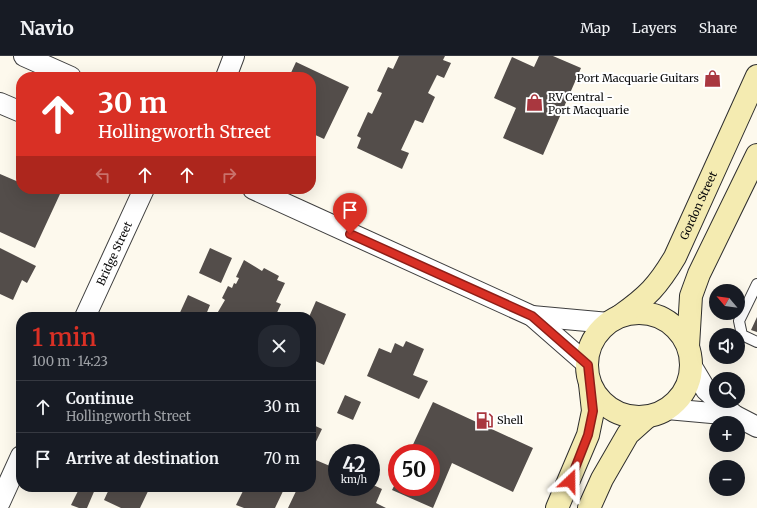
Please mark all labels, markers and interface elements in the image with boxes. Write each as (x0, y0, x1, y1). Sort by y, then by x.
text: Navio (20, 16, 74, 40)
text: Map (580, 19, 610, 37)
text: Layers (632, 19, 677, 37)
text: Share (699, 19, 737, 37)
shop icon: Port Macquarie Guitars (702, 68, 722, 88)
place label: Port Macquarie Guitars (577, 71, 699, 85)
text: 30 m (98, 85, 167, 121)
icon: ahead (32, 88, 84, 140)
place label: RV Central - Port Macquarie (548, 90, 629, 117)
shop icon: RV Central - Port Macquarie (525, 93, 545, 113)
text: Hollingworth Street (98, 120, 271, 143)
icon: left (92, 164, 114, 186)
icon: ahead (134, 164, 156, 186)
icon: ahead (176, 164, 198, 186)
icon: right (218, 164, 240, 186)
street label: Gordon Street (677, 168, 720, 242)
pin (333, 193, 367, 234)
icon: arrive (339, 199, 361, 221)
street label: Bridge Street (94, 219, 135, 288)
north arrow (709, 284, 745, 320)
map controls (709, 284, 745, 496)
text: 1 min (32, 322, 97, 353)
button: close (258, 325, 300, 367)
button: sound (709, 328, 745, 364)
text: 100 m · 14:23 (32, 353, 108, 370)
button: search (709, 372, 745, 408)
text: Continue (66, 389, 134, 408)
icon: ahead (32, 396, 54, 418)
text: 30 m (263, 397, 300, 416)
text: Hollingworth Street (66, 408, 191, 425)
fuel station icon: Shell (474, 410, 494, 430)
place label: Shell (497, 413, 524, 427)
button: + (709, 416, 745, 452)
speed limit sign: 50 (388, 444, 440, 496)
icon: arrive (32, 448, 54, 470)
text: Arrive at destination (66, 449, 219, 468)
text: 70 m (264, 449, 300, 468)
text: 42 (342, 452, 366, 477)
position arrow (549, 460, 591, 502)
button: − (709, 460, 745, 496)
text: km/h (341, 473, 367, 486)

